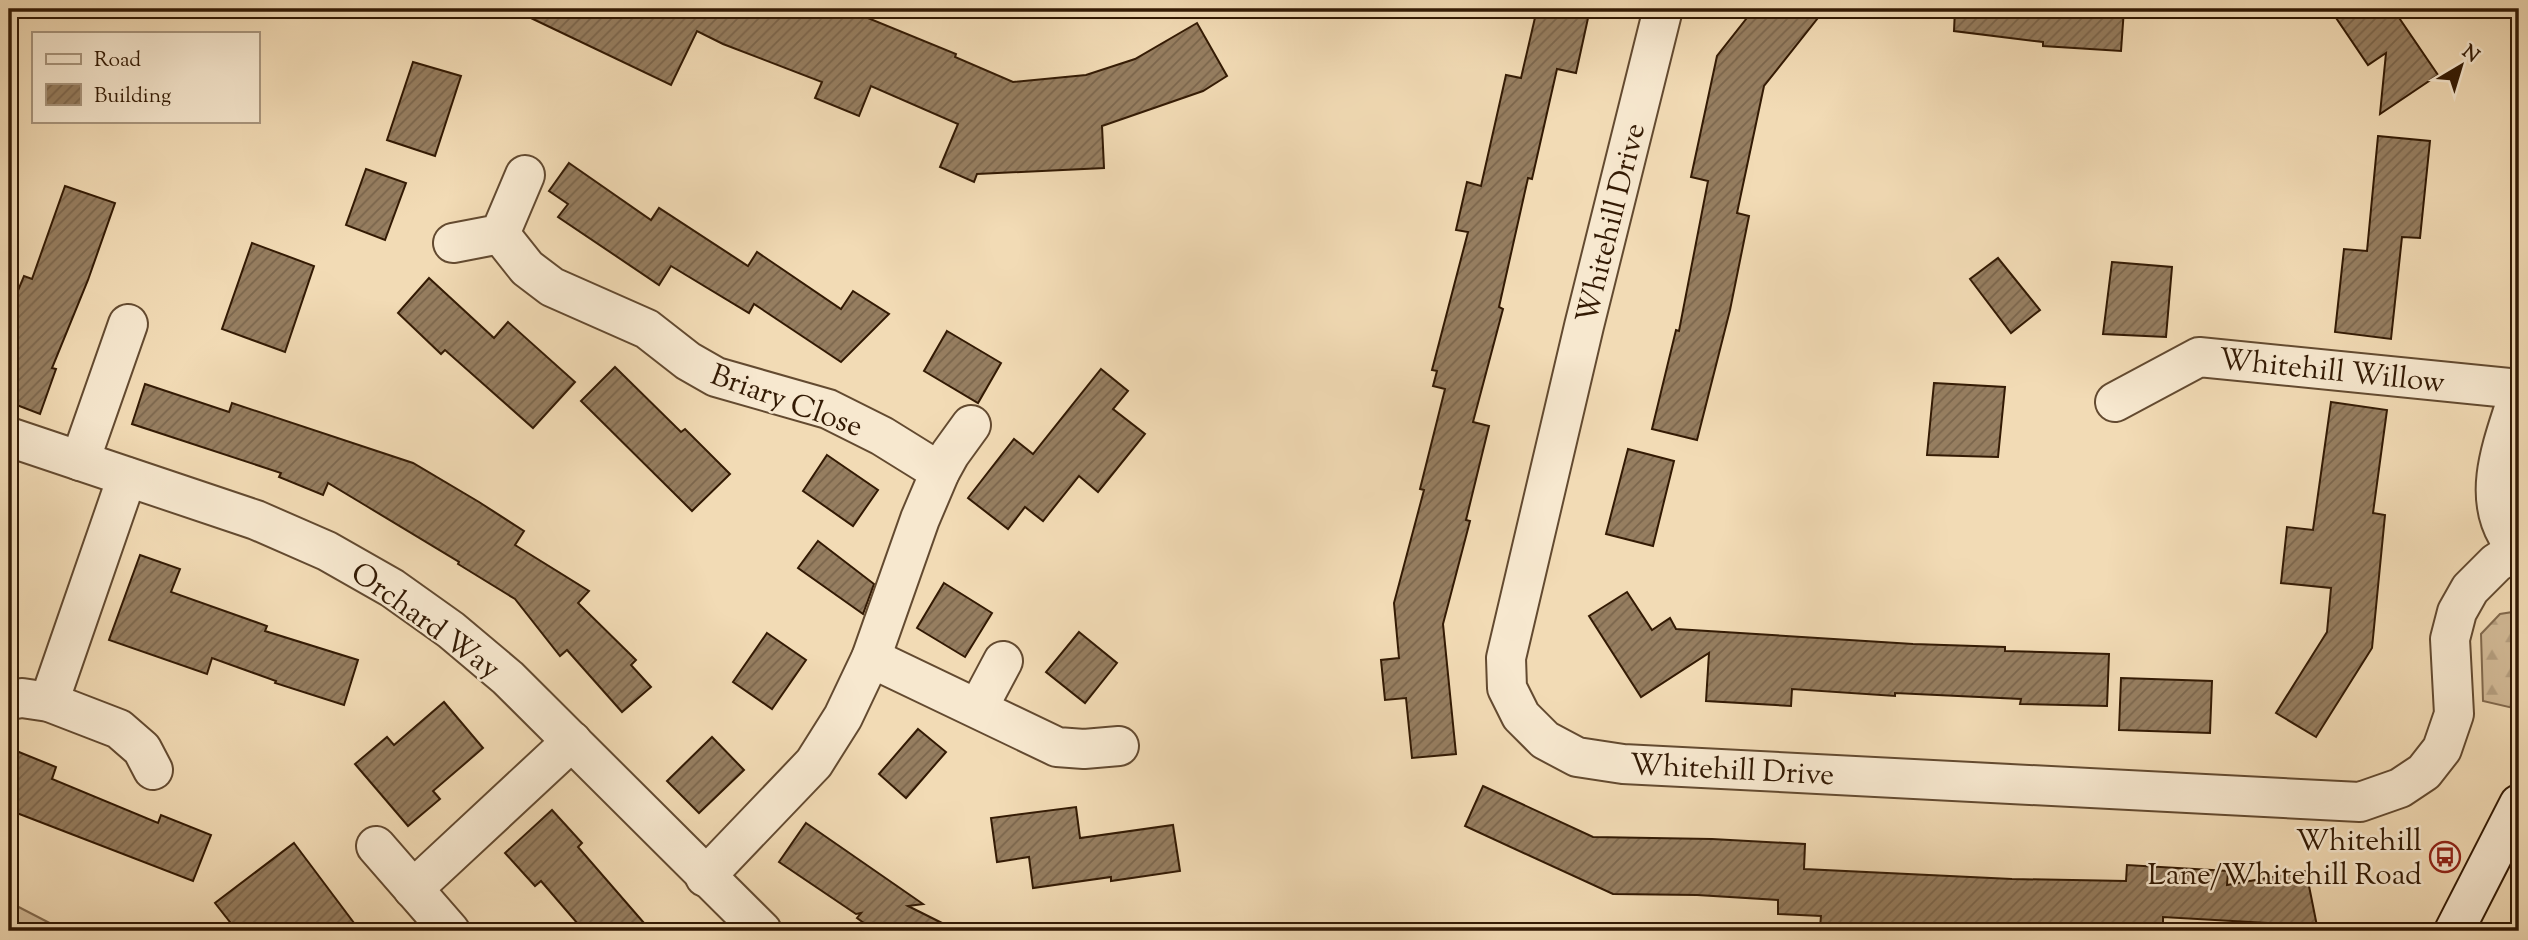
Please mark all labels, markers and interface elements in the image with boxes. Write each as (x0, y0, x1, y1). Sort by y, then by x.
legend (32, 32, 259, 122)
north arrow (2426, 32, 2496, 102)
text: N (2456, 39, 2484, 70)
text: Road (94, 46, 141, 76)
text: Building (94, 82, 171, 112)
street label: Whitehill Drive (1567, 119, 1658, 328)
street label: Whitehill Willow (2217, 339, 2447, 406)
street label: Briary Close (704, 355, 868, 450)
street label: Orchard Way (341, 553, 508, 691)
street label: Whitehill Drive (1628, 745, 1835, 798)
place label: Whitehill Lane/Whitehill Road (2148, 821, 2422, 898)
bus stop icon: Whitehill Lane/Whitehill Road (2428, 840, 2462, 874)

